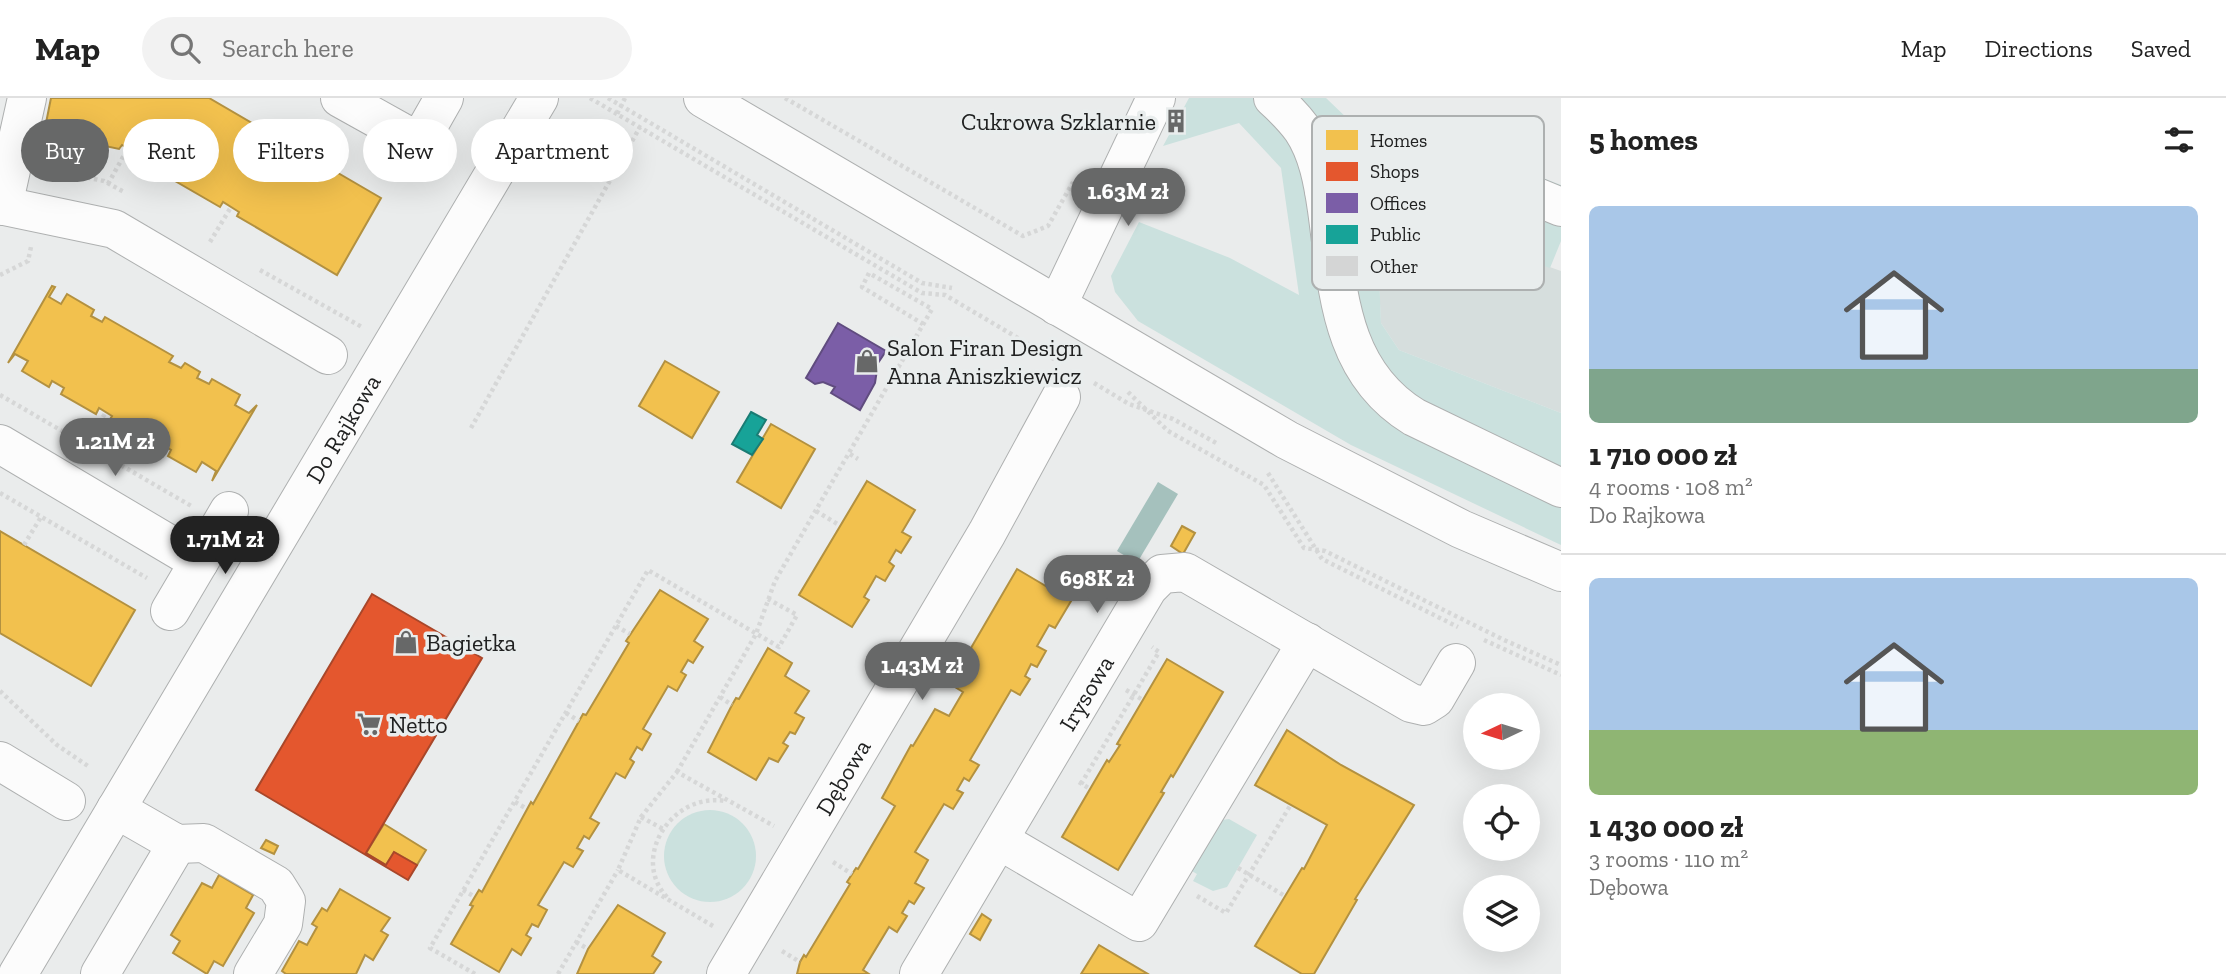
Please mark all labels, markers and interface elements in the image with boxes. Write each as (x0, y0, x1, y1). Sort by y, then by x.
search box (142, 17, 632, 80)
text: Map (35, 29, 100, 68)
icon: search (166, 29, 204, 67)
text: Search here (222, 32, 354, 64)
text: Map (1901, 34, 1947, 63)
text: Directions (1985, 34, 2093, 63)
text: Saved (2131, 34, 2191, 63)
place label: Cukrowa Szklarnie (961, 107, 1156, 136)
building icon: Cukrowa Szklarnie (1162, 107, 1190, 135)
legend (1312, 116, 1544, 290)
chip: Buy (21, 119, 109, 182)
chip: Rent (123, 119, 219, 182)
chip: Filters (233, 119, 349, 182)
chip: New (363, 119, 457, 182)
chip: Apartment (471, 119, 633, 182)
icon: filters (2160, 121, 2198, 159)
text: 5 homes (1589, 122, 1698, 158)
text: Homes (1370, 129, 1427, 152)
text: Shops (1370, 160, 1419, 183)
pin: 1.63M zł (1056, 169, 1200, 228)
text: 1.63M zł (1087, 177, 1169, 205)
text: Offices (1370, 192, 1426, 215)
text: Public (1370, 223, 1421, 246)
icon: home (1831, 252, 1957, 378)
text: Other (1370, 255, 1418, 278)
place label: Salon Firan Design Anna Aniszkiewicz (887, 333, 1083, 390)
shop icon: Salon Firan Design Anna Aniszkiewicz (853, 347, 881, 375)
street label: Do Rajkowa (299, 368, 386, 488)
pin: 1.21M zł (43, 418, 187, 478)
text: 1.21M zł (76, 427, 154, 455)
text: 1 710 000 zł (1589, 437, 1737, 473)
text: 4 rooms · 108 m² (1589, 473, 1753, 501)
text: Do Rajkowa (1589, 501, 1705, 529)
pin: 1.71M zł (153, 517, 297, 576)
text: 1.71M zł (186, 525, 264, 553)
pin: 698K zł (1032, 556, 1162, 615)
text: 698K zł (1060, 564, 1134, 592)
icon: home (1831, 624, 1957, 750)
shop icon: Bagietka (392, 628, 420, 656)
place label: Bagietka (426, 628, 517, 657)
pin: 1.43M zł (850, 642, 994, 702)
street label: Irysowa (1052, 650, 1120, 736)
text: 1.43M zł (881, 651, 963, 679)
north arrow (1463, 693, 1540, 770)
map controls (1463, 693, 1540, 952)
supermarket icon: Netto (355, 710, 383, 738)
place label: Netto (389, 710, 448, 739)
street label: Dębowa (809, 733, 876, 820)
button: locate (1463, 784, 1540, 861)
text: 1 430 000 zł (1589, 809, 1743, 845)
text: 3 rooms · 110 m² (1589, 845, 1748, 873)
text: Dębowa (1589, 873, 1669, 901)
button: layers (1463, 875, 1540, 952)

